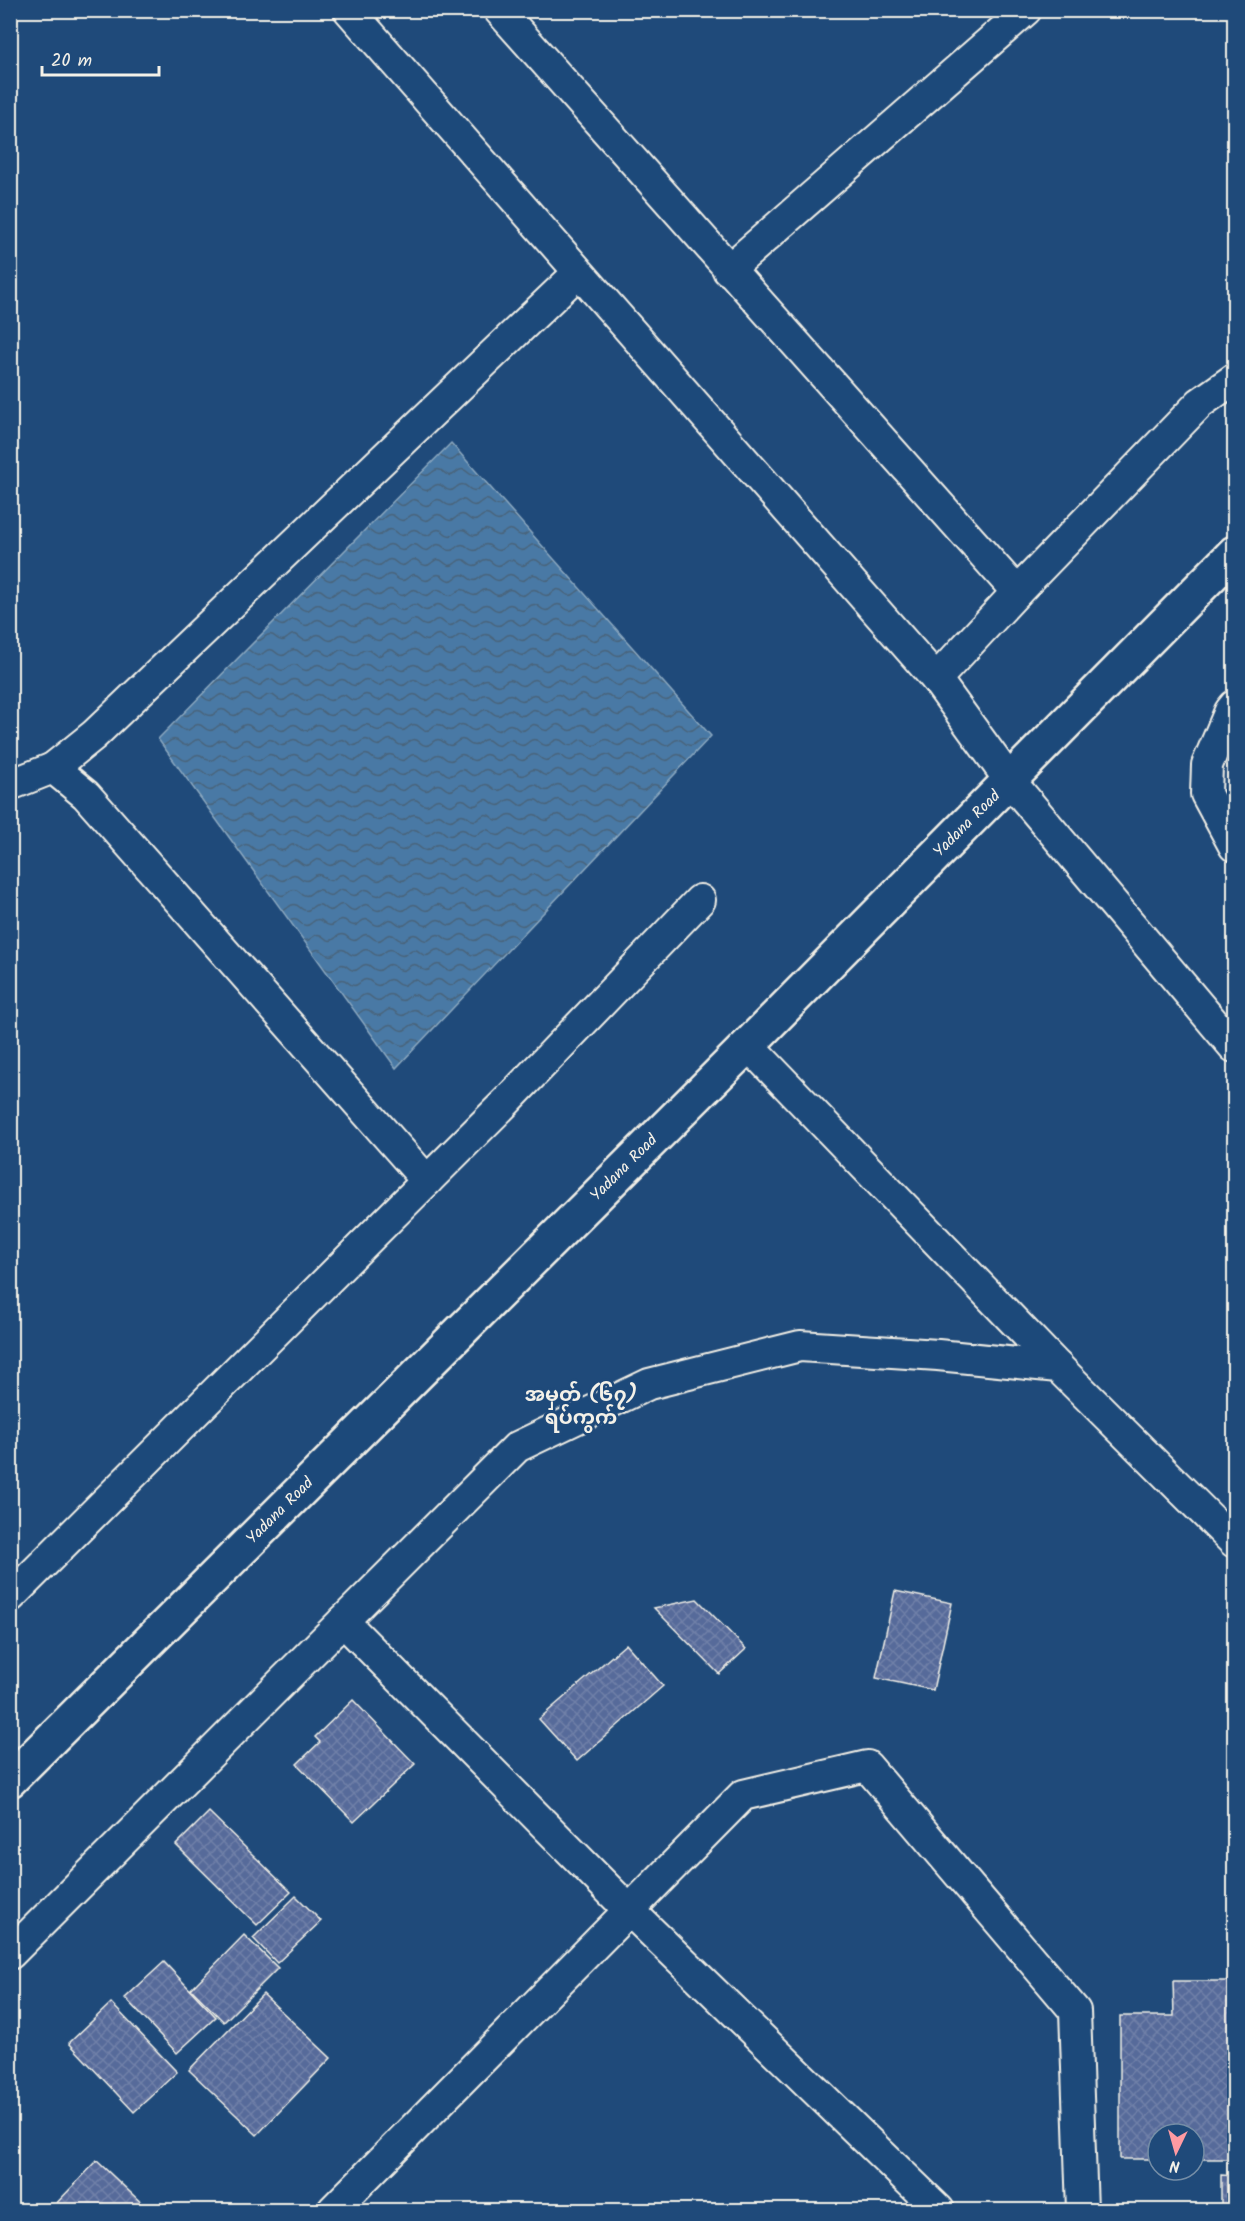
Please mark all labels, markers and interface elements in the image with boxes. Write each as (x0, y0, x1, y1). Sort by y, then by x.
scale bar (42, 39, 159, 77)
text: 20 m (51, 47, 92, 76)
street label: Yadana Road (927, 784, 1007, 864)
street label: Yadana Road (584, 1128, 664, 1208)
district label: အမှတ် (၆၇) ရပ်ကွက် (525, 1380, 637, 1435)
street label: Yadana Road (240, 1471, 320, 1551)
north arrow (1146, 2122, 1206, 2182)
text: N (1169, 2153, 1181, 2178)

